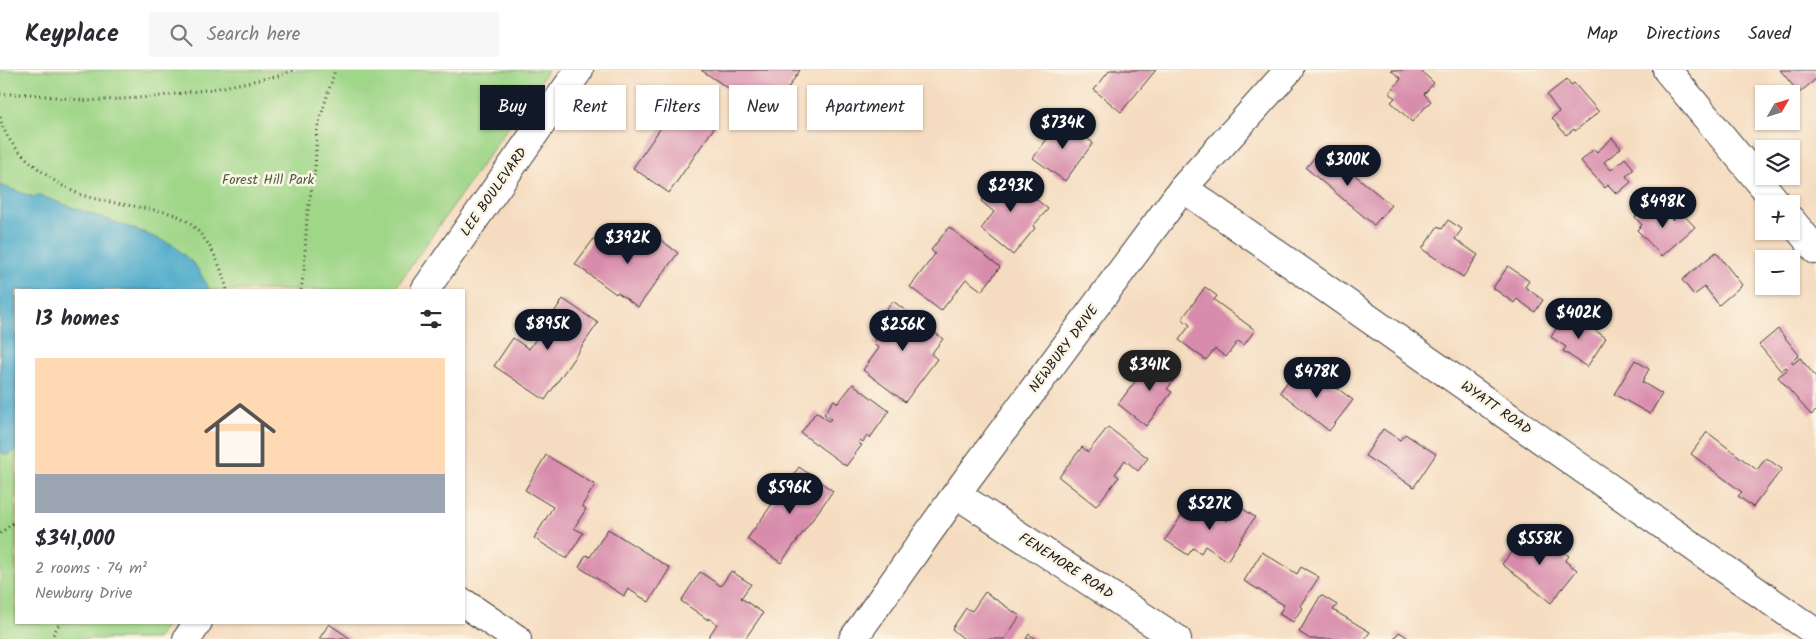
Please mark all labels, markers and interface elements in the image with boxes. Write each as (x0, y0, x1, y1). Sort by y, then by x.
search box (149, 12, 499, 57)
text: Keyplace (25, 15, 119, 54)
text: Search here (207, 20, 300, 50)
text: Map (1586, 20, 1618, 49)
text: Directions (1646, 20, 1720, 49)
text: Saved (1748, 20, 1791, 49)
icon: search (167, 21, 195, 49)
chip: Buy (480, 85, 545, 130)
chip: Rent (555, 85, 626, 130)
chip: Filters (636, 85, 719, 130)
chip: New (729, 85, 797, 130)
chip: Apartment (807, 85, 923, 130)
north arrow (1755, 85, 1800, 130)
map controls (1755, 85, 1800, 295)
pin: $734K (1028, 108, 1098, 150)
text: $734K (1041, 111, 1085, 136)
button: layers (1755, 140, 1800, 185)
street label: LEE BOULEVARD (455, 143, 533, 241)
pin: $300K (1313, 144, 1383, 187)
text: $300K (1326, 148, 1370, 173)
park label: Forest Hill Park (222, 169, 315, 191)
pin: $293K (976, 170, 1046, 213)
text: $293K (988, 174, 1034, 199)
pin: $498K (1628, 186, 1698, 229)
text: $498K (1640, 190, 1686, 215)
button: + (1755, 195, 1800, 240)
pin: $392K (593, 222, 663, 265)
text: $392K (605, 226, 651, 251)
button: − (1755, 250, 1800, 295)
pin: $402K (1544, 298, 1614, 340)
street label: NEWBURY DRIVE (1024, 300, 1105, 398)
text: $402K (1556, 301, 1602, 326)
text: 13 homes (35, 303, 120, 336)
icon: filters (417, 305, 445, 333)
pin: $895K (513, 308, 583, 351)
pin: $256K (868, 310, 938, 352)
text: $895K (526, 312, 570, 337)
text: $256K (880, 313, 926, 338)
pin: $341K (1115, 350, 1185, 392)
text: $341K (1129, 353, 1171, 378)
pin: $478K (1282, 356, 1352, 399)
text: $478K (1295, 360, 1339, 385)
street label: WYATT ROAD (1456, 375, 1536, 441)
icon: home (195, 390, 285, 480)
pin: $596K (755, 472, 825, 515)
text: $596K (768, 476, 812, 501)
pin: $527K (1175, 488, 1245, 531)
text: $527K (1188, 492, 1232, 517)
text: $341,000 (35, 523, 115, 556)
pin: $558K (1505, 524, 1575, 566)
street label: FENEMORE ROAD (1014, 527, 1118, 605)
text: $558K (1518, 527, 1562, 552)
text: 2 rooms · 74 m² (35, 556, 147, 581)
text: Newbury Drive (35, 581, 133, 606)

